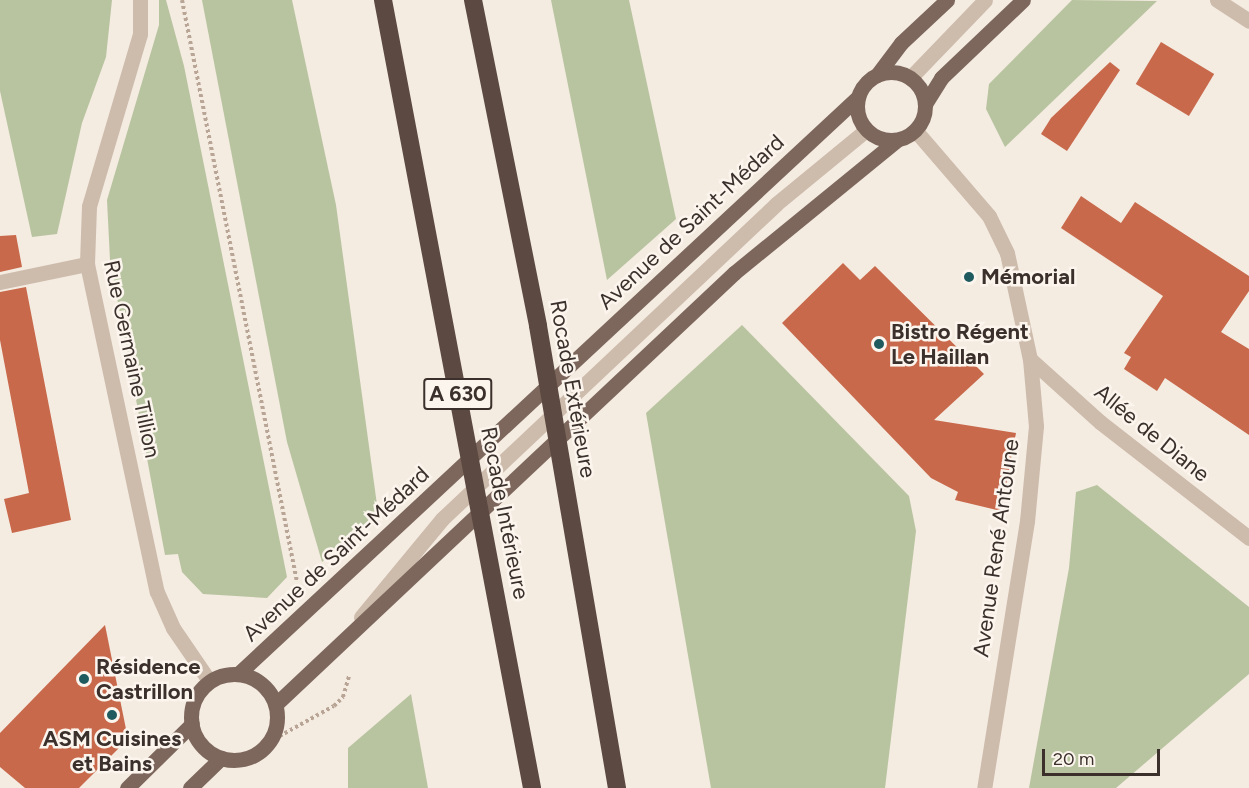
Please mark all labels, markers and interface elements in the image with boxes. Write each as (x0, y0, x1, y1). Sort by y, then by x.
street label: Avenue de Saint-Médard (592, 129, 790, 315)
street label: Rue Germaine Tillion (98, 258, 166, 460)
place label: Mémorial (981, 264, 1075, 290)
marker: Mémorial (962, 270, 976, 284)
street label: Rocade Extérieure (544, 298, 602, 480)
place label: Bistro Régent Le Haillan (891, 318, 1029, 370)
marker: Bistro Régent Le Haillan (872, 337, 886, 351)
road number: A 630 (422, 376, 494, 412)
street label: Allée de Diane (1089, 379, 1215, 487)
street label: Rocade Intérieure (475, 425, 535, 601)
street label: Avenue René Antoune (968, 437, 1024, 659)
street label: Avenue de Saint-Médard (237, 461, 435, 647)
place label: Résidence Castrillon (96, 653, 200, 704)
marker: Résidence Castrillon (77, 672, 91, 686)
marker: ASM Cuisines et Bains (105, 708, 119, 722)
place label: ASM Cuisines et Bains (43, 725, 181, 776)
scale bar (1045, 737, 1164, 775)
text: 20 m (1053, 748, 1094, 770)

